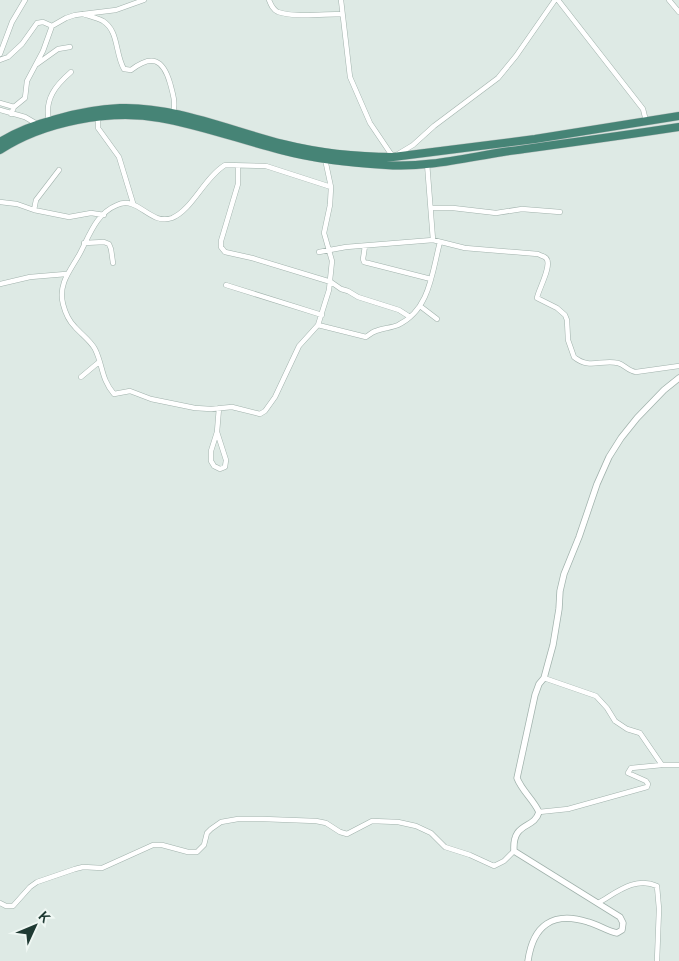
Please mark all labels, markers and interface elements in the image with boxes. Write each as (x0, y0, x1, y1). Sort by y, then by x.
north arrow (10, 901, 60, 951)
text: K (35, 908, 54, 926)

